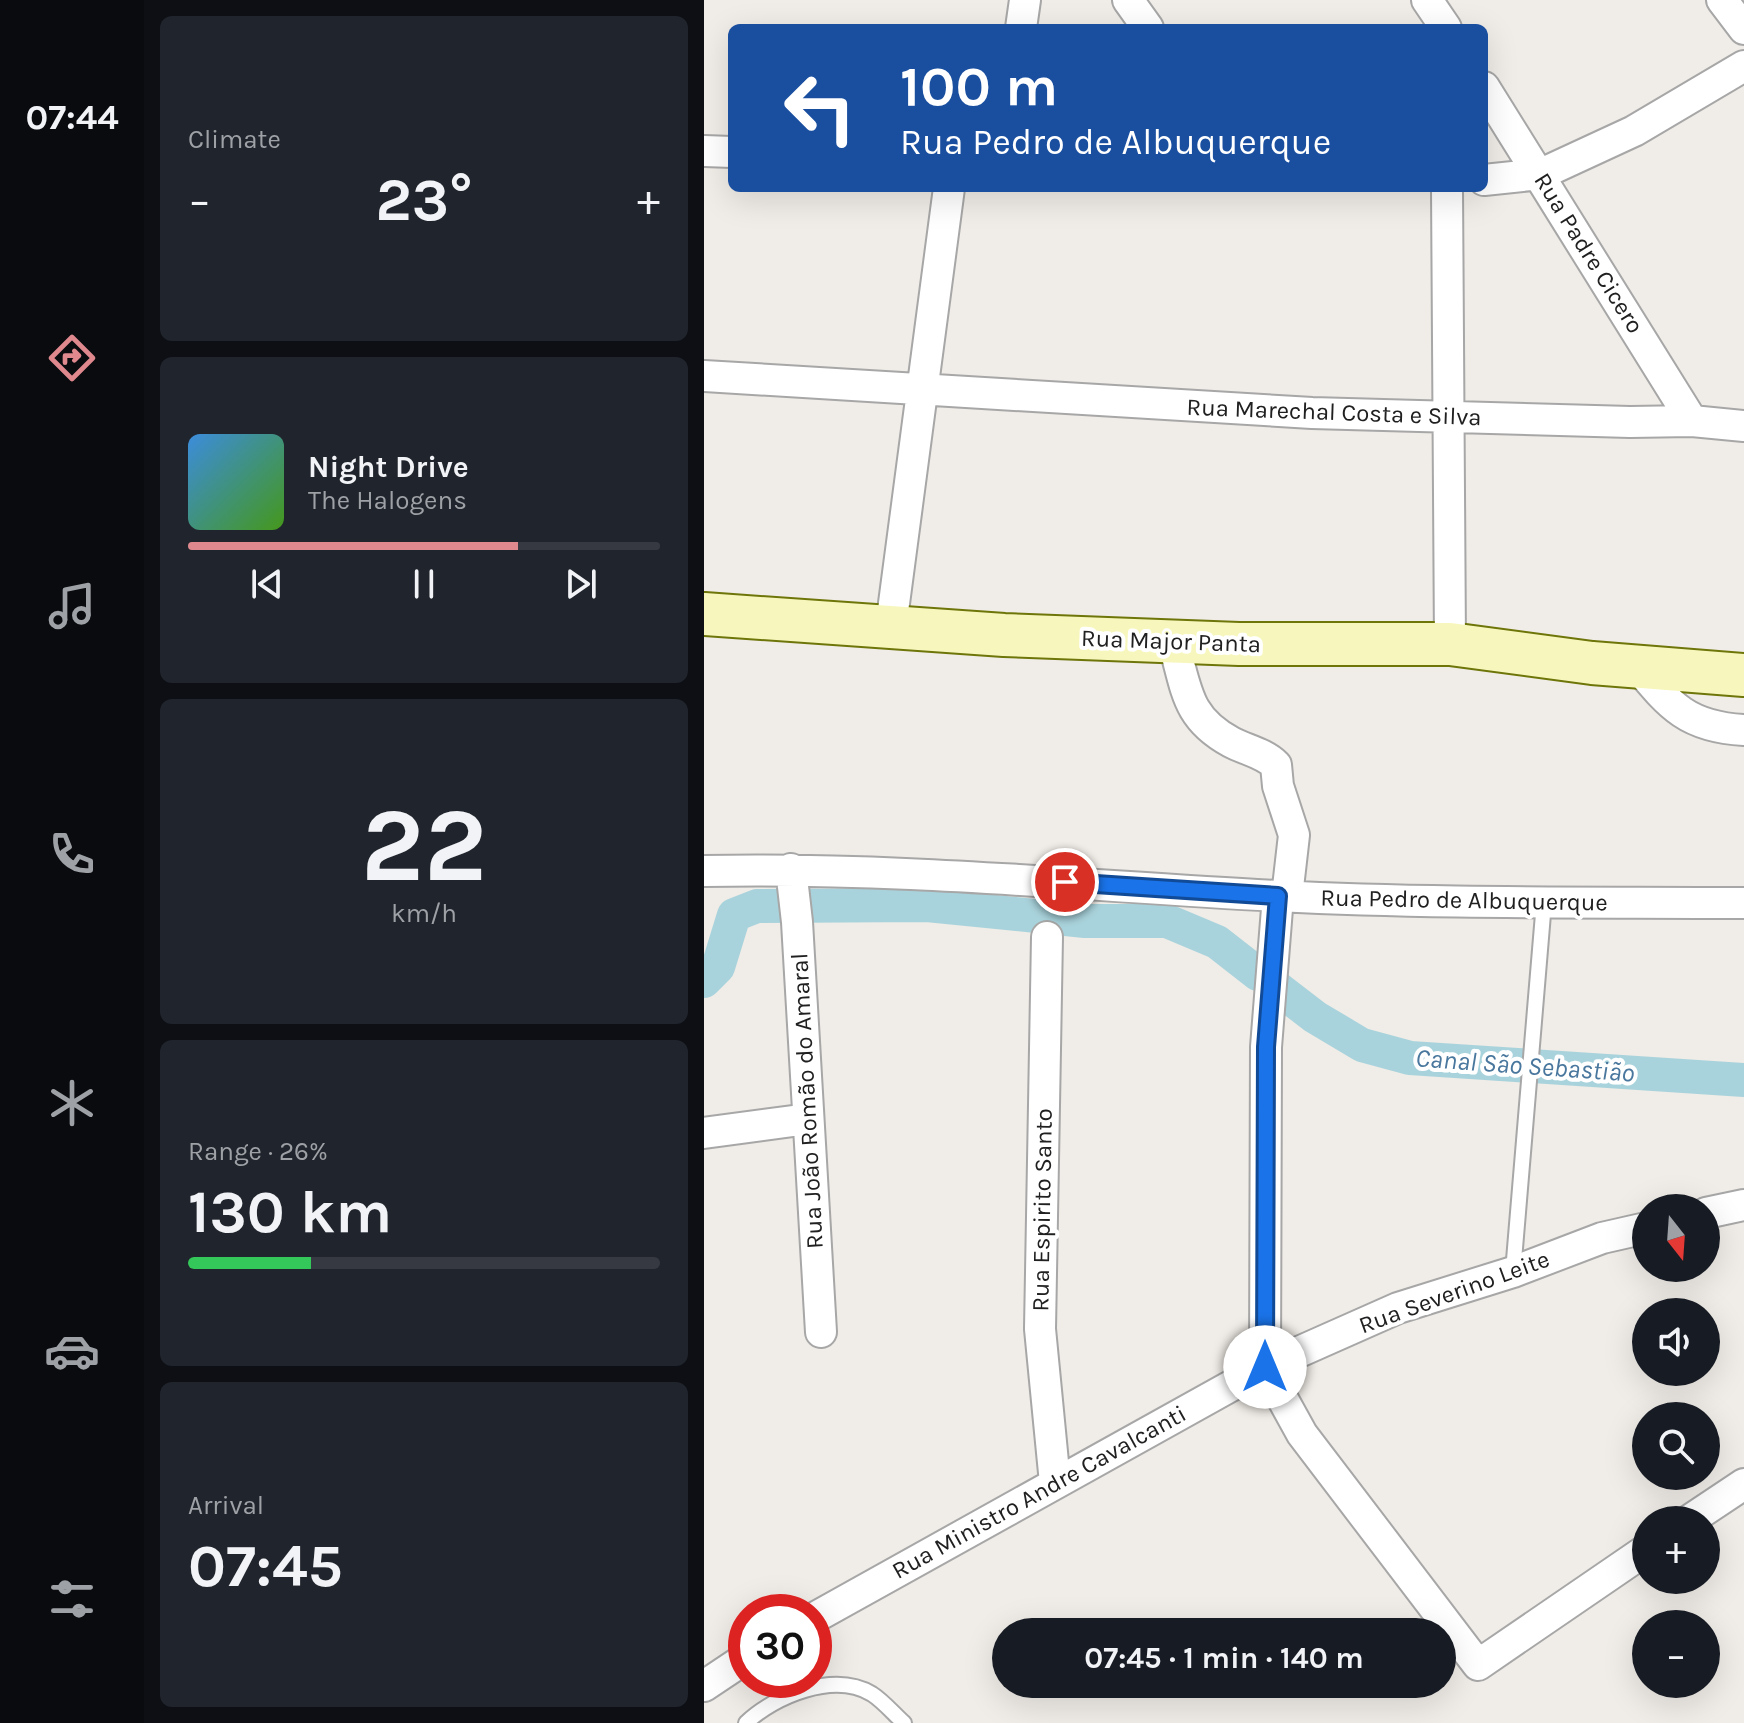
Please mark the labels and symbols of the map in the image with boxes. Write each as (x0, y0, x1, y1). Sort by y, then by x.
street label: Rua Padre Cicero (1528, 168, 1650, 338)
street label: Rua Marechal Costa e Silva (1186, 393, 1482, 431)
street label: Rua Major Panta (1081, 624, 1261, 658)
pin (1031, 848, 1099, 916)
street label: Rua Pedro de Albuquerque (1320, 883, 1608, 917)
street label: Rua João Romão do Amaral (785, 952, 829, 1250)
water label: Canal São Sebastião (1415, 1042, 1636, 1089)
street label: Rua Espirito Santo (1026, 1108, 1058, 1312)
north arrow (1632, 1194, 1720, 1282)
street label: Rua Severino Leite (1355, 1245, 1553, 1339)
position arrow (1223, 1325, 1307, 1409)
street label: Rua Ministro Andre Cavalcanti (887, 1399, 1191, 1585)
speed limit sign: 30 (728, 1594, 832, 1698)

